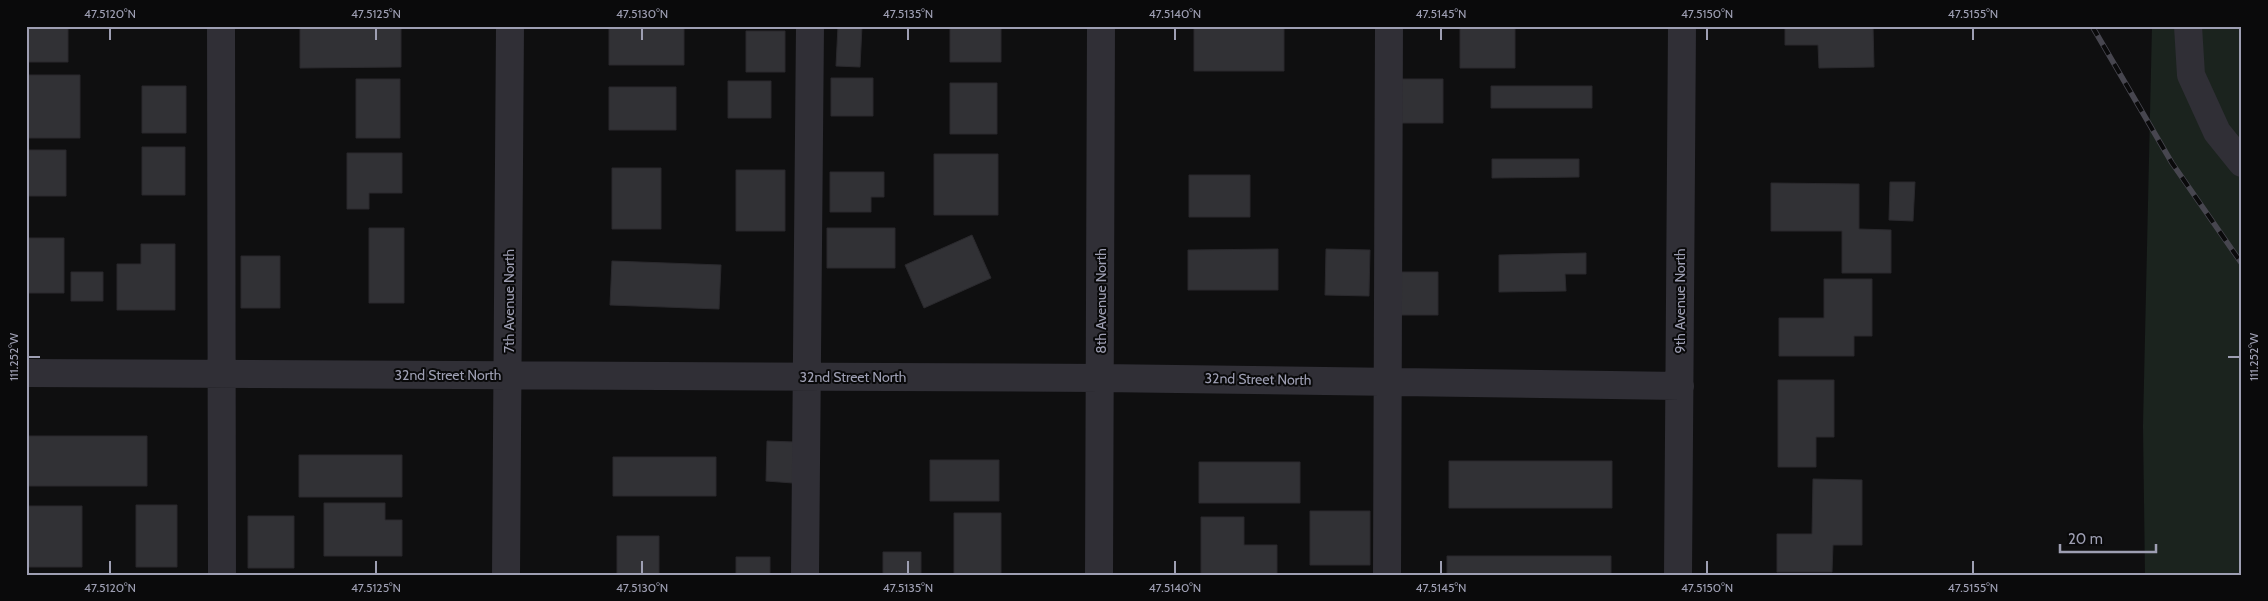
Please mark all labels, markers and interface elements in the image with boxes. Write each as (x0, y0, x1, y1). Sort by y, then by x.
text: 47.5120°N (84, 6, 136, 21)
text: 47.5125°N (351, 6, 401, 21)
text: 47.5130°N (616, 6, 668, 21)
text: 47.5135°N (883, 6, 933, 21)
text: 47.5140°N (1149, 6, 1201, 21)
text: 47.5145°N (1416, 6, 1466, 21)
text: 47.5150°N (1681, 6, 1733, 21)
text: 47.5155°N (1948, 6, 1998, 21)
street label: 8th Avenue North (1092, 248, 1110, 354)
street label: 9th Avenue North (1671, 248, 1689, 354)
street label: 7th Avenue North (500, 249, 518, 353)
text: 111.252°W (6, 332, 21, 381)
text: 111.252°W (2246, 332, 2261, 381)
street label: 32nd Street North (395, 366, 501, 384)
street label: 32nd Street North (800, 368, 906, 386)
street label: 32nd Street North (1204, 369, 1312, 389)
scale bar (2060, 521, 2157, 553)
text: 20 m (2068, 530, 2103, 548)
text: 47.5120°N (84, 580, 136, 595)
text: 47.5125°N (351, 580, 401, 595)
text: 47.5130°N (616, 580, 668, 595)
text: 47.5135°N (883, 580, 933, 595)
text: 47.5140°N (1149, 580, 1201, 595)
text: 47.5145°N (1416, 580, 1466, 595)
text: 47.5150°N (1681, 580, 1733, 595)
text: 47.5155°N (1948, 580, 1998, 595)

